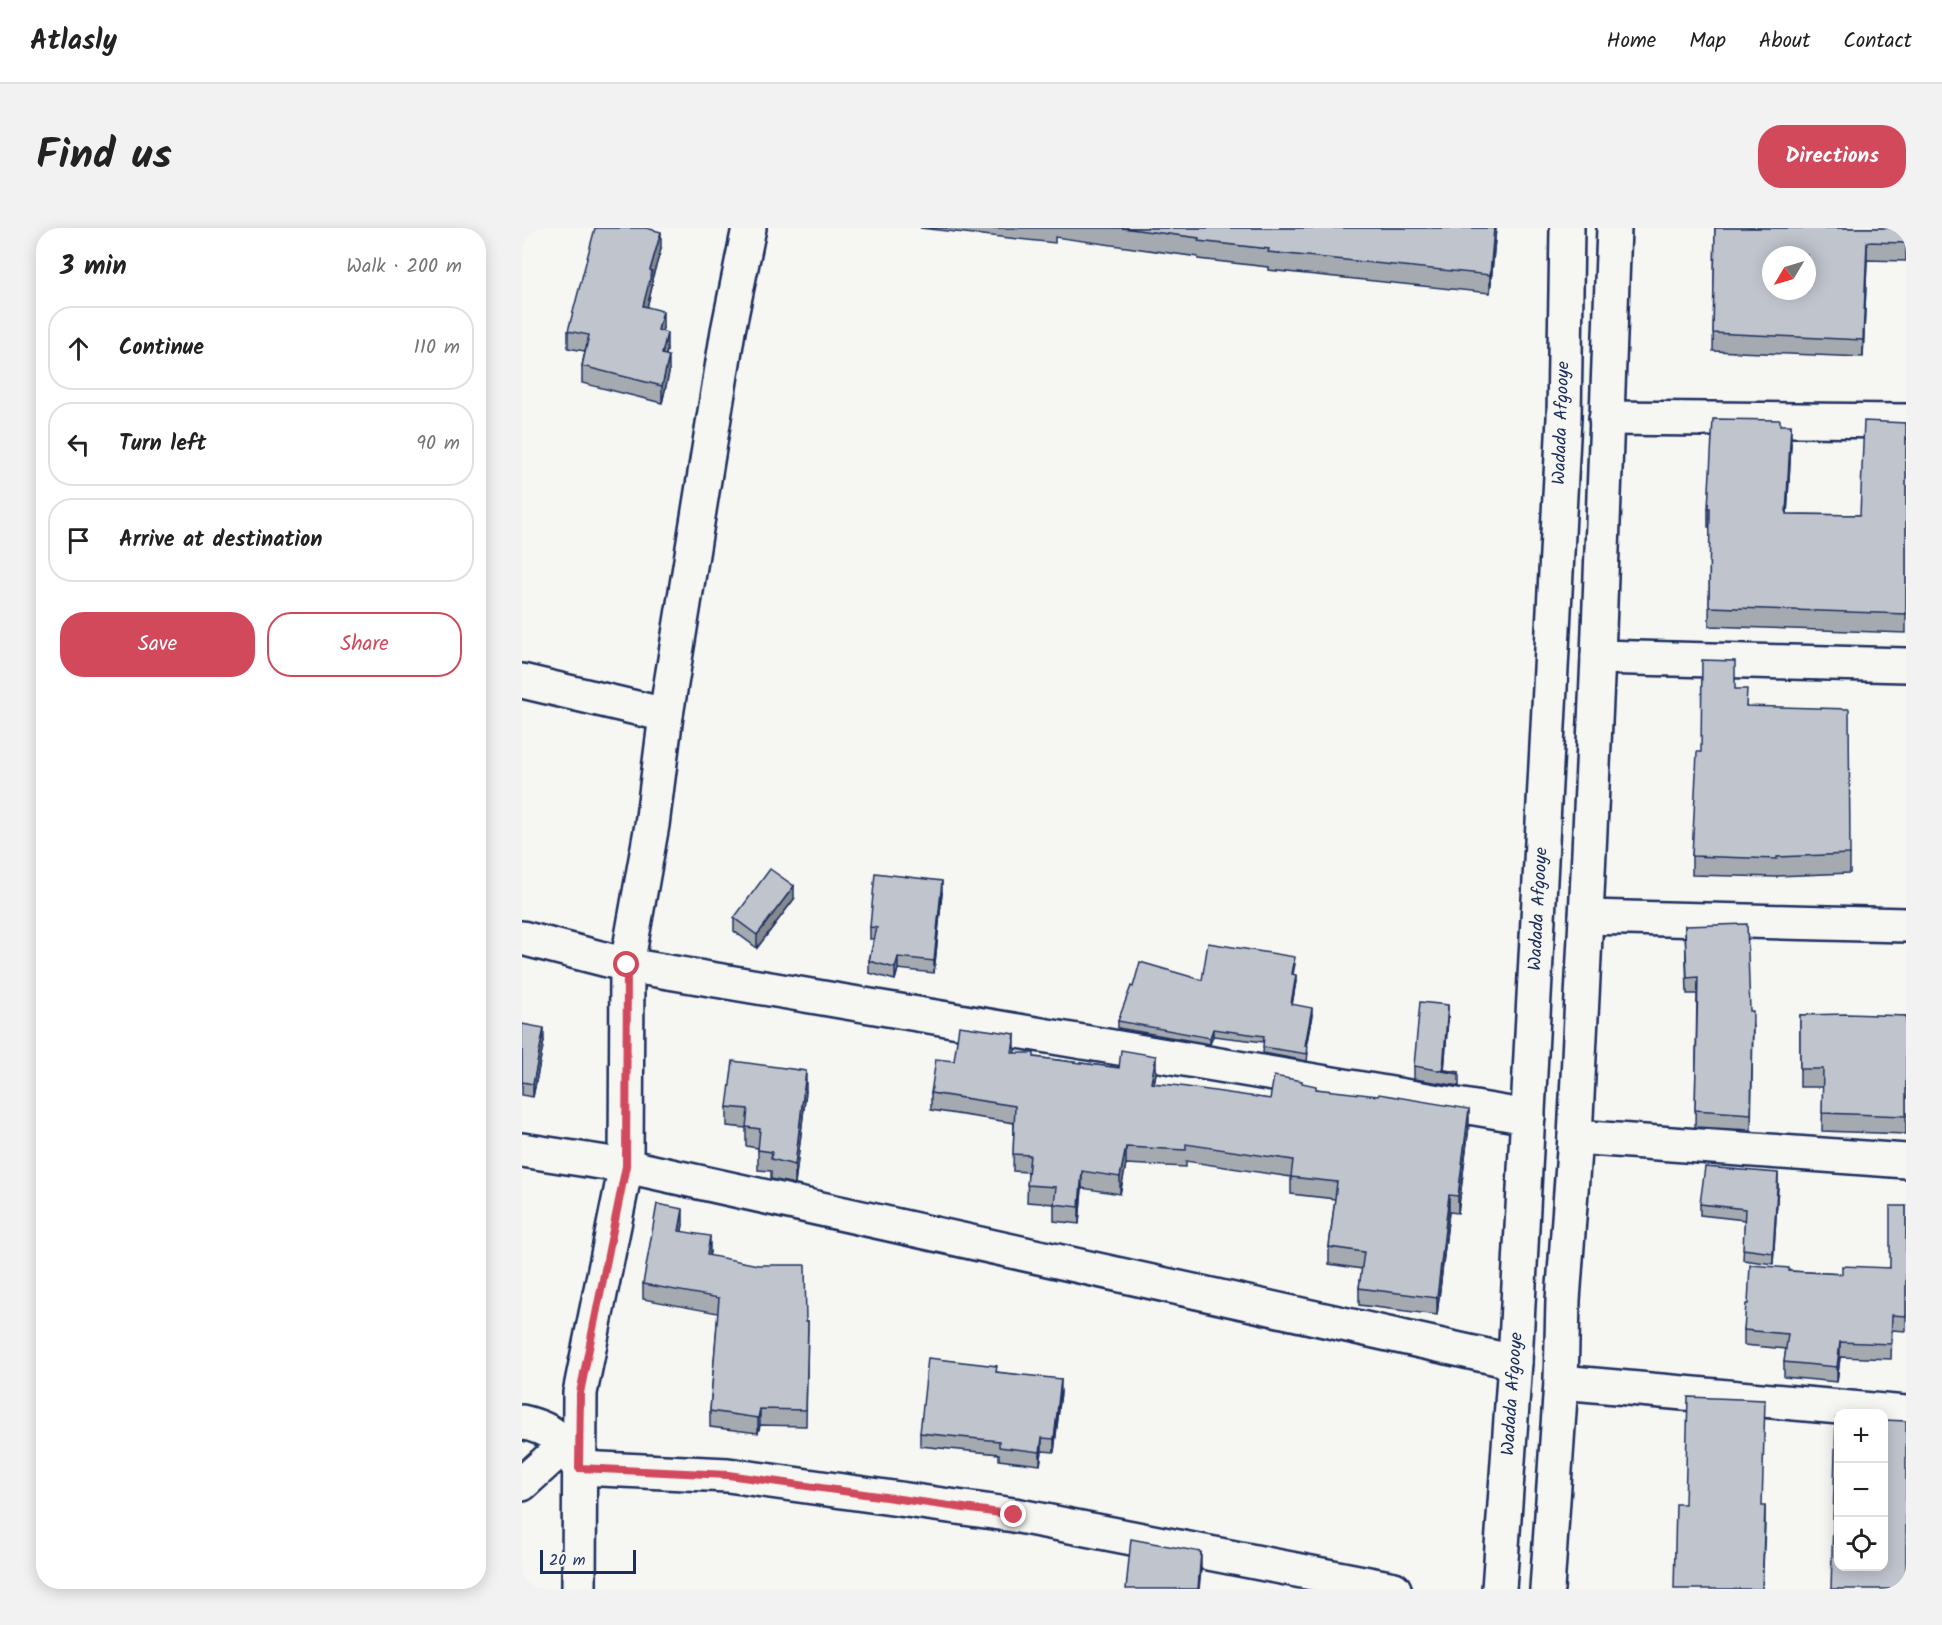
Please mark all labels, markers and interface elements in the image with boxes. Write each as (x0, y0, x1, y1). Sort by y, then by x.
text: Atlasly (30, 19, 117, 64)
text: Home (1607, 25, 1656, 58)
text: Map (1689, 25, 1726, 58)
text: About (1759, 25, 1810, 58)
text: Contact (1843, 25, 1912, 58)
text: Find us (36, 123, 172, 190)
button: Directions (1758, 125, 1906, 188)
text: 3 min (60, 246, 127, 288)
north arrow (1762, 246, 1816, 300)
text: Walk · 200 m (346, 251, 462, 283)
text: Continue (119, 331, 204, 366)
icon: ahead (62, 332, 95, 365)
text: 110 m (414, 332, 460, 364)
street label: Wadada Afgooye (1545, 361, 1579, 485)
text: Turn left (119, 427, 206, 462)
icon: left (62, 428, 95, 461)
text: 90 m (416, 428, 460, 460)
text: Arrive at destination (119, 523, 322, 558)
icon: arrive (62, 524, 95, 557)
button: Save (60, 612, 255, 677)
button: Share (267, 612, 462, 677)
street label: Wadada Afgooye (1521, 846, 1557, 972)
route start (613, 951, 639, 977)
street label: Wadada Afgooye (1494, 1331, 1532, 1457)
map controls (1834, 1409, 1888, 1571)
button: + (1834, 1409, 1888, 1463)
button: − (1834, 1463, 1888, 1517)
route end (1000, 1501, 1026, 1527)
button: locate (1834, 1517, 1888, 1571)
scale bar (540, 1547, 636, 1574)
text: 20 m (549, 1548, 585, 1573)

